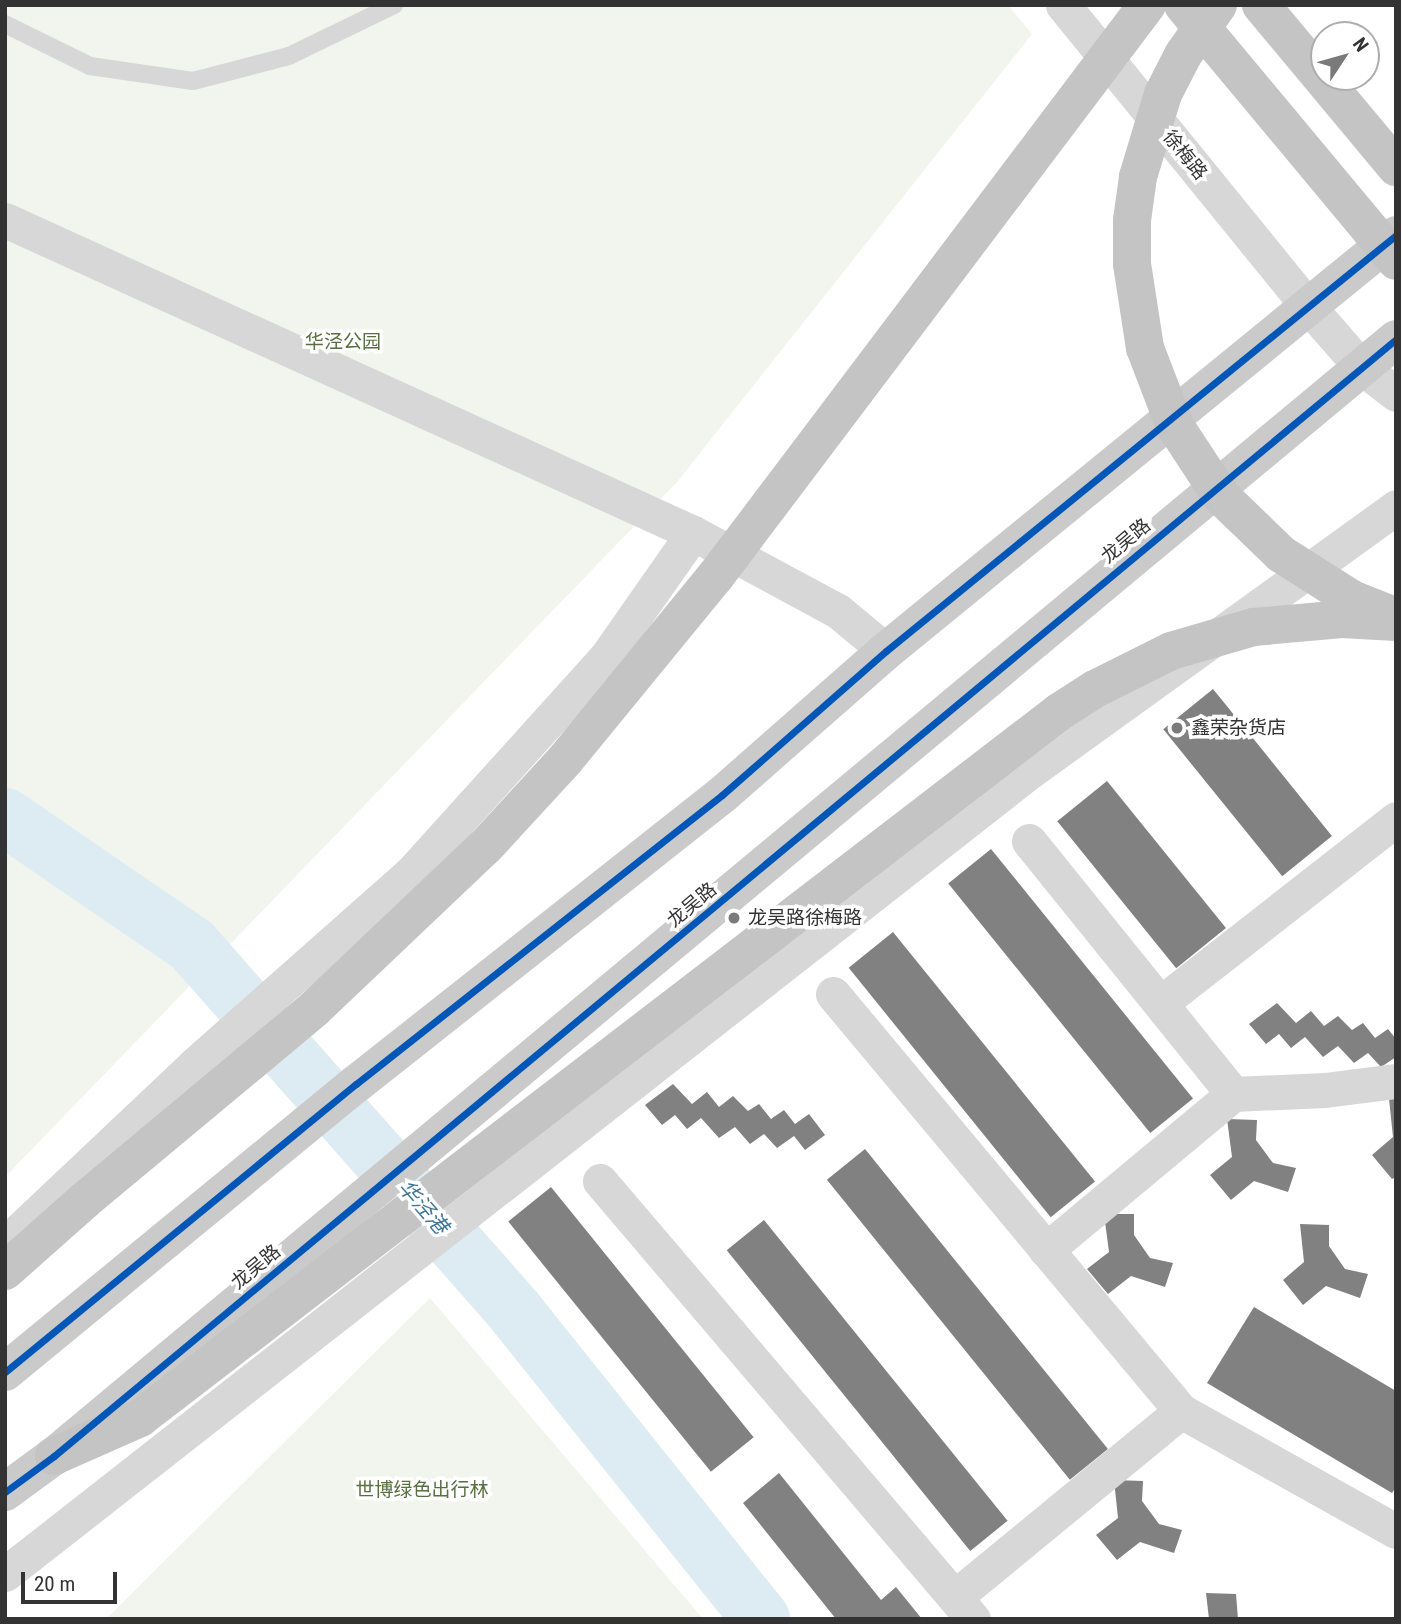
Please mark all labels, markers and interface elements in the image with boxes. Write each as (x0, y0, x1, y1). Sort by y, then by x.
north arrow (1310, 21, 1380, 91)
text: N (1348, 33, 1373, 56)
street label: 徐梅路 (1158, 126, 1212, 184)
park label: 华泾公园 (305, 331, 381, 353)
street label: 龙吴路 (1097, 514, 1155, 568)
place label: 鑫荣杂货店 (1191, 717, 1286, 739)
marker: 鑫荣杂货店 (1169, 720, 1185, 736)
street label: 龙吴路 (663, 878, 721, 932)
place label: 龙吴路徐梅路 (748, 907, 862, 929)
marker: 龙吴路徐梅路 (726, 910, 742, 926)
water label: 华泾港 (393, 1175, 453, 1239)
street label: 龙吴路 (227, 1240, 285, 1294)
park label: 世博绿色出行林 (356, 1479, 488, 1501)
scale bar (24, 1558, 121, 1602)
text: 20 m (34, 1572, 75, 1596)

